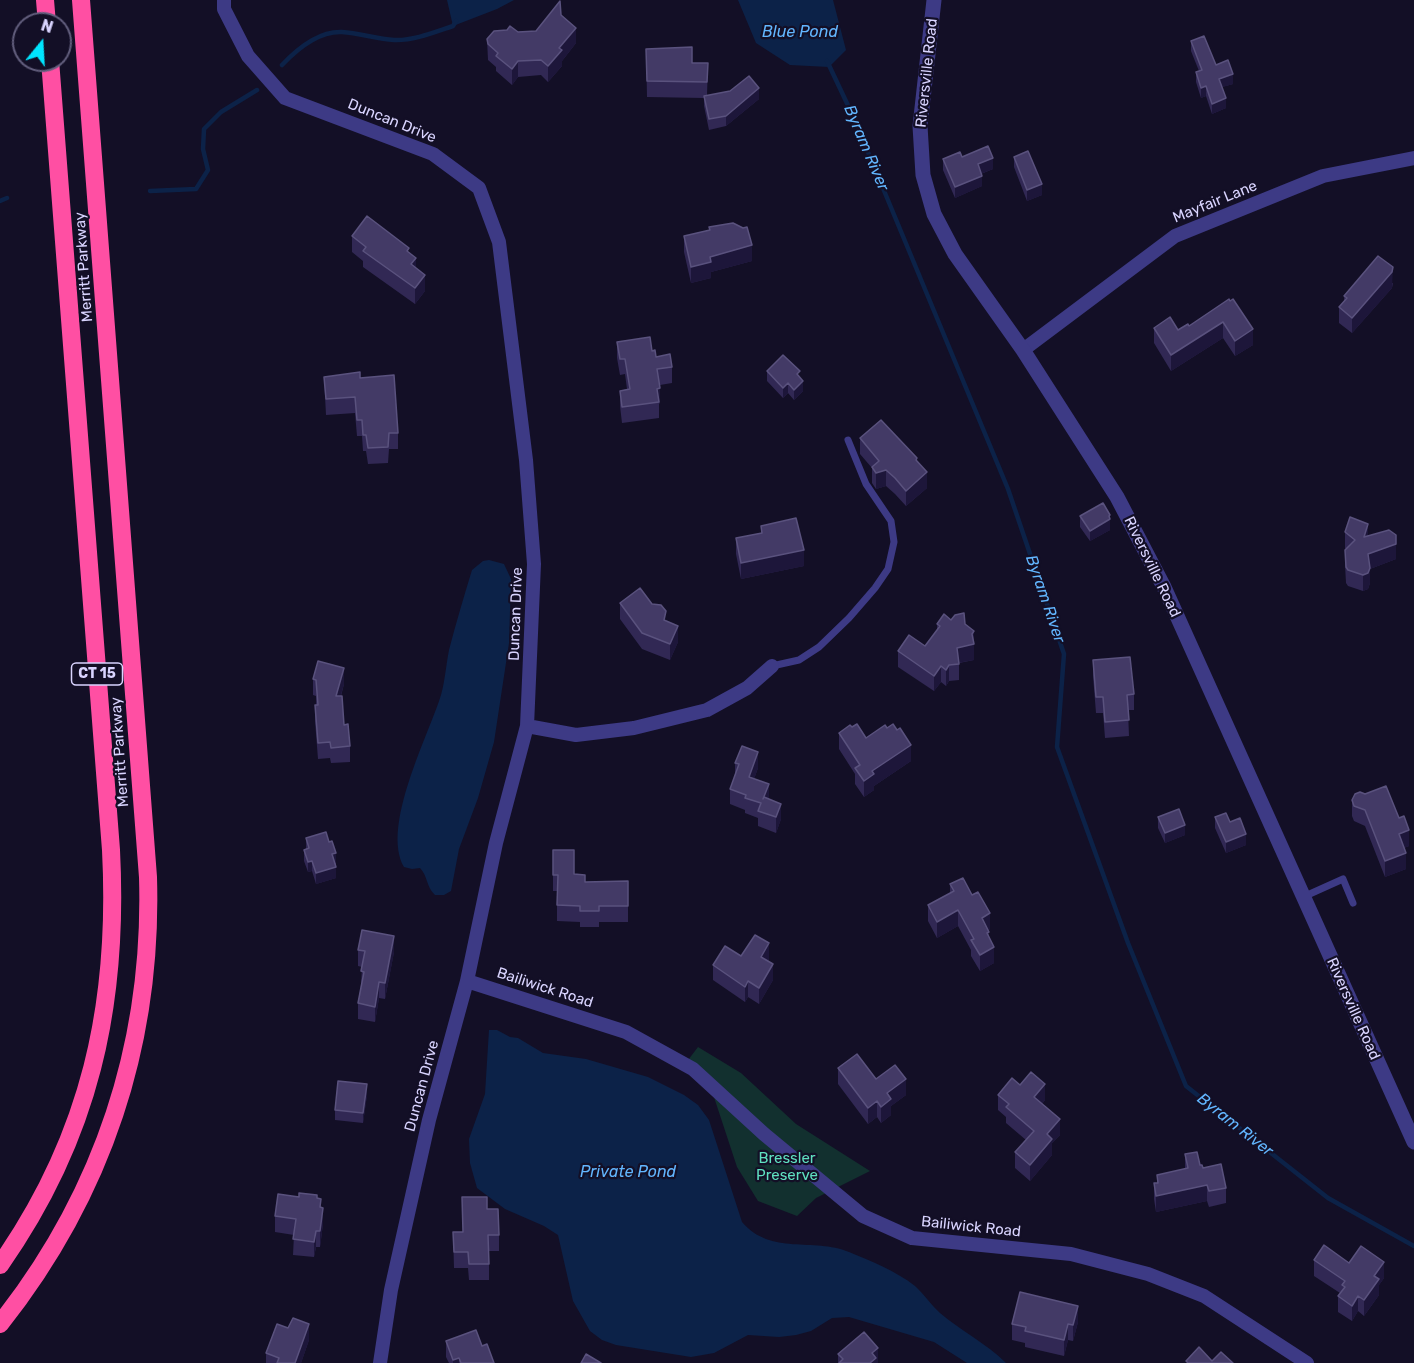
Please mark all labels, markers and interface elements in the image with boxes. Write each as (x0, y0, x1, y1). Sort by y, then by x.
north arrow (12, 12, 72, 72)
text: N (39, 15, 56, 37)
street label: Riversville Road (912, 17, 942, 129)
water label: Blue Pond (762, 22, 838, 42)
street label: Duncan Drive (345, 95, 439, 147)
water label: Byram River (839, 102, 893, 194)
street label: Mayfair Lane (1170, 177, 1260, 227)
street label: Merritt Parkway (71, 211, 97, 323)
street label: Riversville Road (1120, 514, 1184, 620)
water label: Byram River (1021, 553, 1069, 645)
street label: Duncan Drive (505, 567, 527, 661)
road number: CT 15 (72, 663, 122, 685)
street label: Merritt Parkway (107, 696, 133, 808)
street label: Riversville Road (1322, 955, 1384, 1063)
street label: Bailiwick Road (495, 964, 595, 1012)
street label: Duncan Drive (401, 1038, 443, 1134)
water label: Byram River (1193, 1089, 1277, 1161)
park label: Bressler Preserve (756, 1150, 818, 1185)
water label: Private Pond (580, 1162, 676, 1182)
street label: Bailiwick Road (920, 1213, 1022, 1241)

